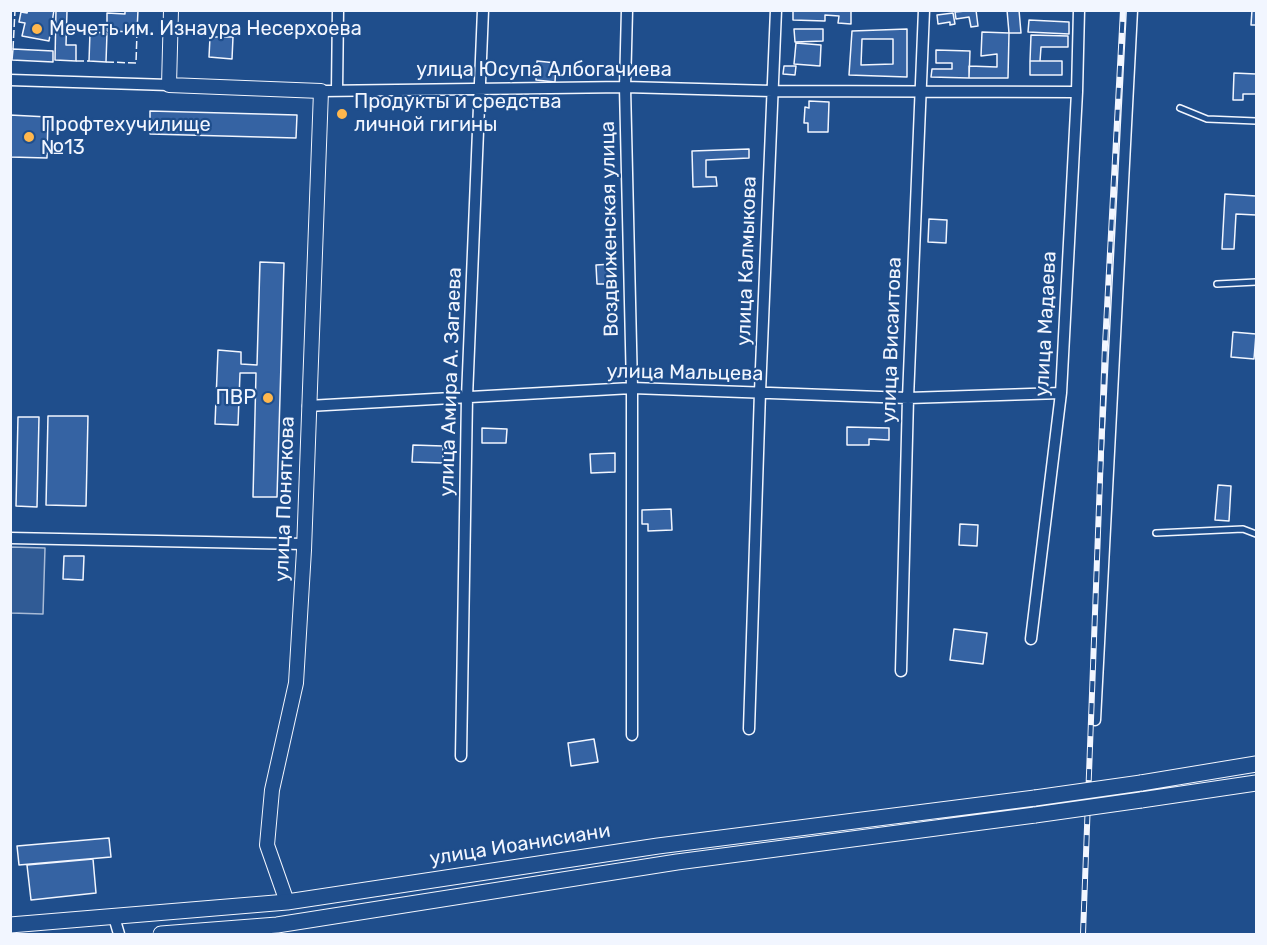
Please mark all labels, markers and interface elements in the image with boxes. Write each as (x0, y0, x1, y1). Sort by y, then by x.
place label: Мечеть им. Изнаура Несерхоева (49, 17, 362, 41)
marker: Мечеть им. Изнаура Несерхоева (30, 22, 44, 36)
street label: улица Юсупа Албогачиева (416, 58, 672, 82)
place label: Продукты и средства личной гигины (354, 90, 561, 137)
marker: Продукты и средства личной гигины (335, 107, 349, 121)
place label: Профтехучилище №13 (41, 113, 211, 160)
street label: Воздвиженская улица (596, 121, 624, 337)
marker: Профтехучилище №13 (22, 130, 36, 144)
street label: улица Калмыкова (732, 176, 762, 346)
street label: улица Мадаева (1030, 251, 1062, 397)
street label: улица Висаитова (877, 257, 907, 423)
street label: улица Амира А. Загаева (435, 267, 467, 497)
street label: улица Мальцева (606, 360, 764, 386)
place label: ПВР (216, 386, 256, 410)
marker: ПВР (261, 391, 275, 405)
street label: улица Поняткова (270, 416, 300, 582)
street label: улица Иоанисиани (428, 819, 612, 871)

